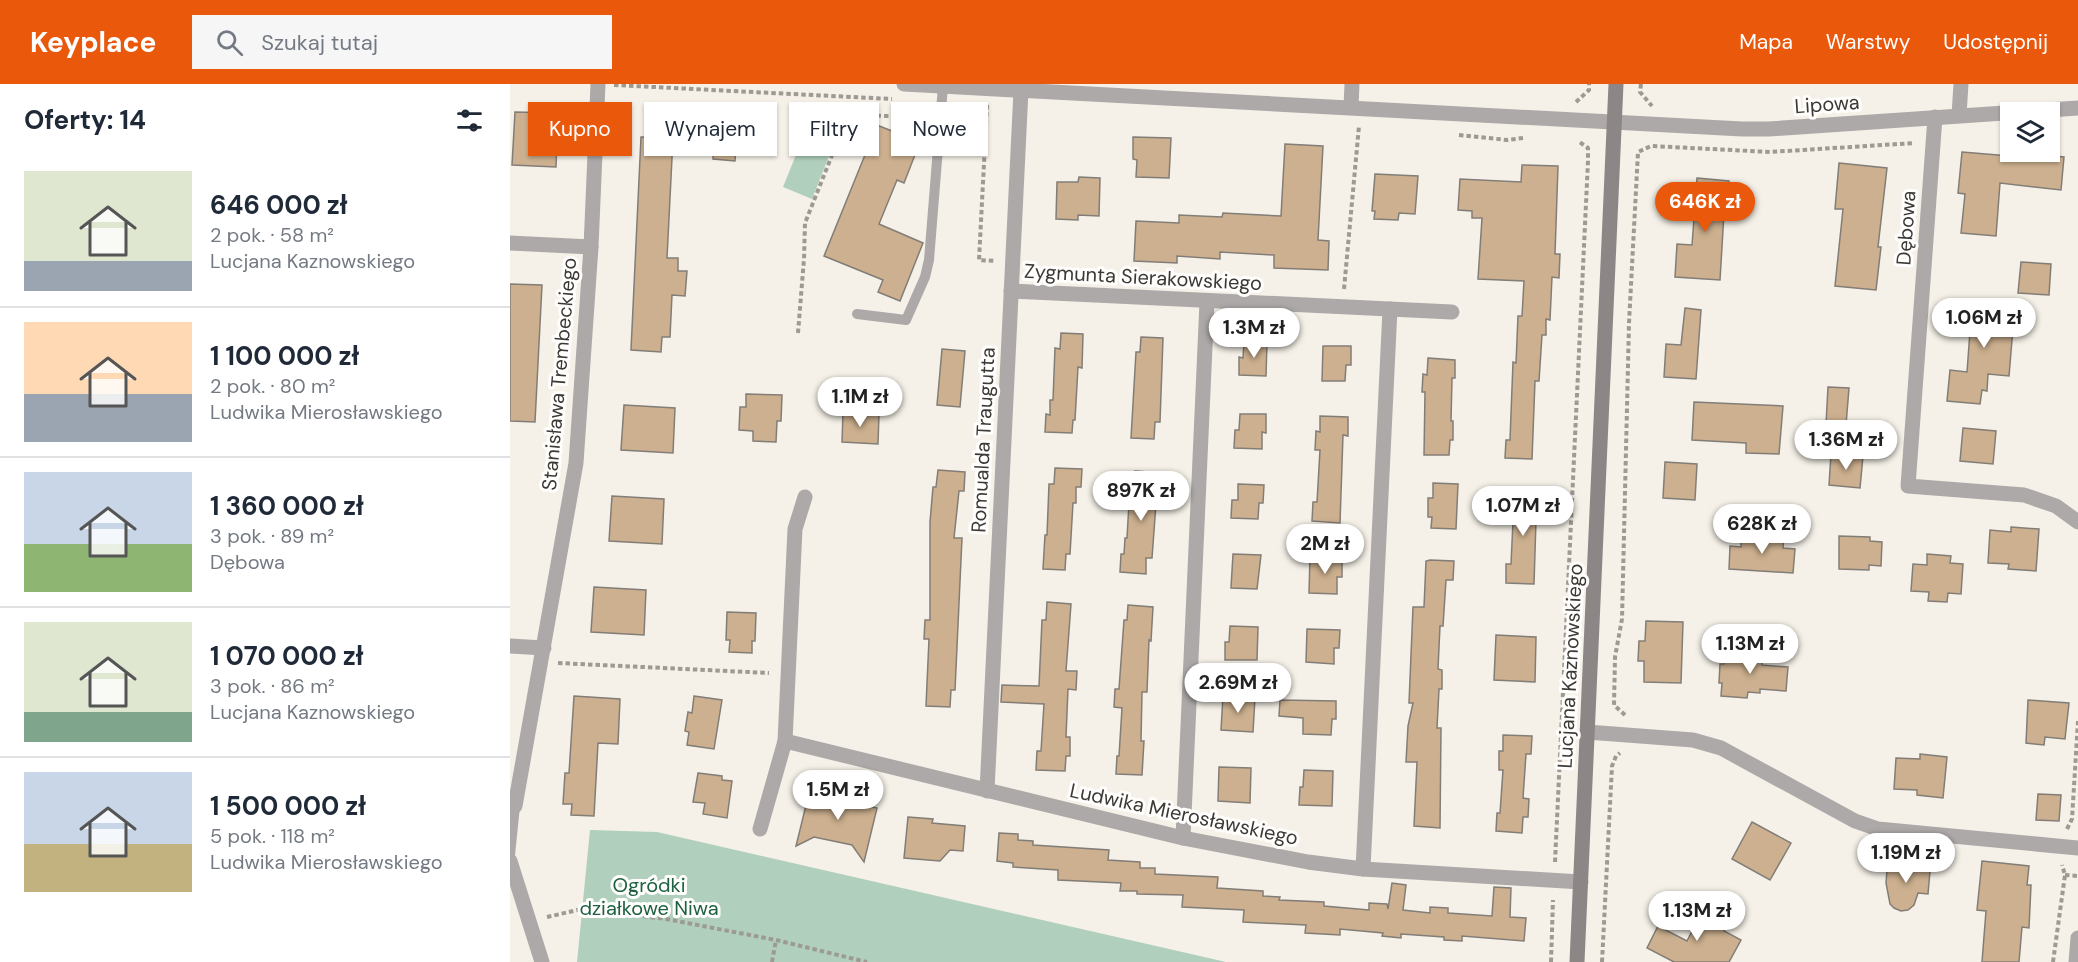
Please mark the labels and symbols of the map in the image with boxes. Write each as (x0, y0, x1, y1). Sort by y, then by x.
street label: Lipowa (1794, 89, 1860, 119)
pin: 646K zł (1650, 182, 1760, 233)
street label: Dębowa (1890, 190, 1922, 266)
street label: Stanisława Trembeckiego (536, 256, 582, 492)
street label: Zygmunta Sierakowskiego (1023, 258, 1263, 296)
pin: 1.06M zł (1922, 298, 2046, 349)
pin: 1.3M zł (1199, 308, 1309, 359)
street label: Romualda Traugutta (965, 347, 1001, 533)
pin: 1.1M zł (805, 377, 915, 428)
pin: 1.36M zł (1784, 420, 1908, 471)
pin: 897K zł (1086, 471, 1196, 522)
pin: 1.07M zł (1461, 486, 1585, 537)
pin: 628K zł (1707, 504, 1817, 555)
pin: 2M zł (1283, 524, 1367, 575)
street label: Lucjana Kaznowskiego (1552, 563, 1588, 769)
pin: 1.13M zł (1688, 624, 1812, 675)
pin: 2.69M zł (1176, 663, 1300, 714)
pin: 1.5M zł (783, 770, 893, 821)
street label: Ludwika Mierosławskiego (1068, 777, 1300, 851)
pin: 1.19M zł (1844, 833, 1968, 884)
park label: Ogródki działkowe Niwa (579, 872, 719, 921)
pin: 1.13M zł (1635, 891, 1759, 942)

